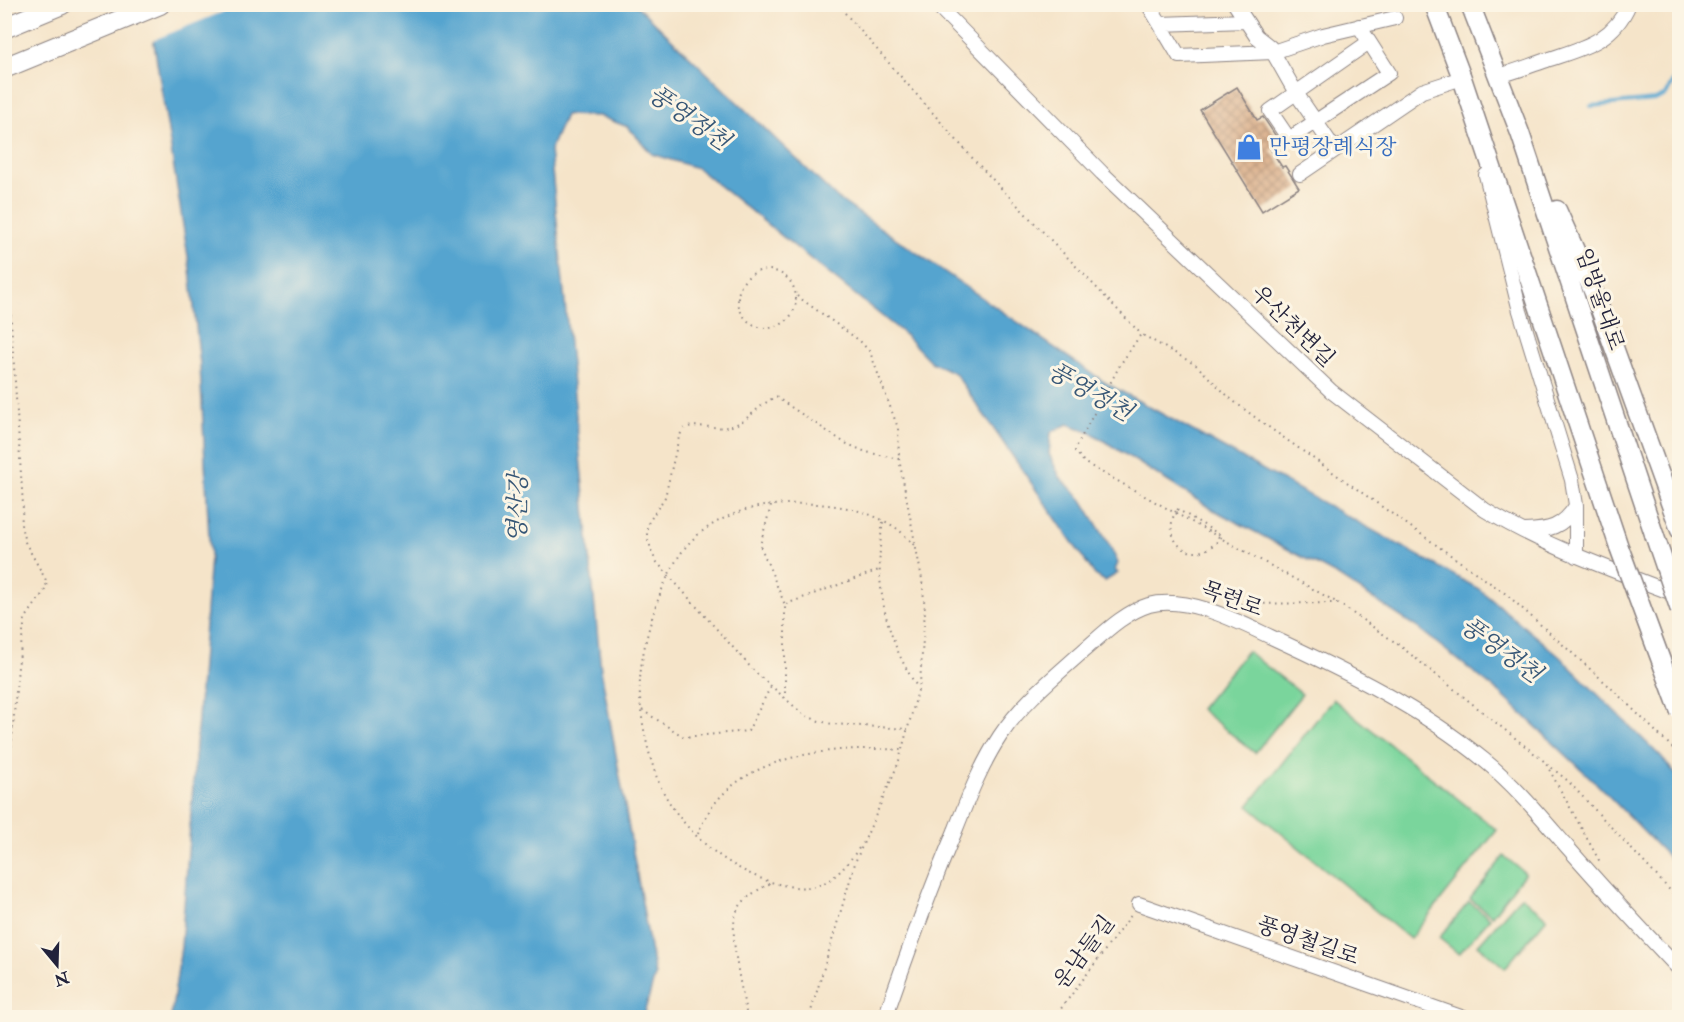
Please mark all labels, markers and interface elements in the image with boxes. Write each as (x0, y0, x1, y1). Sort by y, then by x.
water label: 풍영정천 (642, 79, 737, 158)
shop icon: 만평장례식장 (1234, 132, 1264, 162)
place label: 만평장례식장 (1269, 133, 1397, 161)
street label: 임방울대로 (1569, 244, 1631, 354)
street label: 우산천변길 (1245, 279, 1341, 373)
water label: 풍영정천 (1042, 355, 1139, 430)
water label: 영산강 (502, 469, 534, 543)
street label: 목련로 (1197, 575, 1267, 623)
water label: 풍영정천 (1454, 610, 1549, 691)
street label: 운남들길 (1047, 910, 1121, 994)
street label: 풍영철길로 (1253, 910, 1363, 972)
north arrow (27, 935, 87, 995)
text: N (51, 966, 73, 990)

